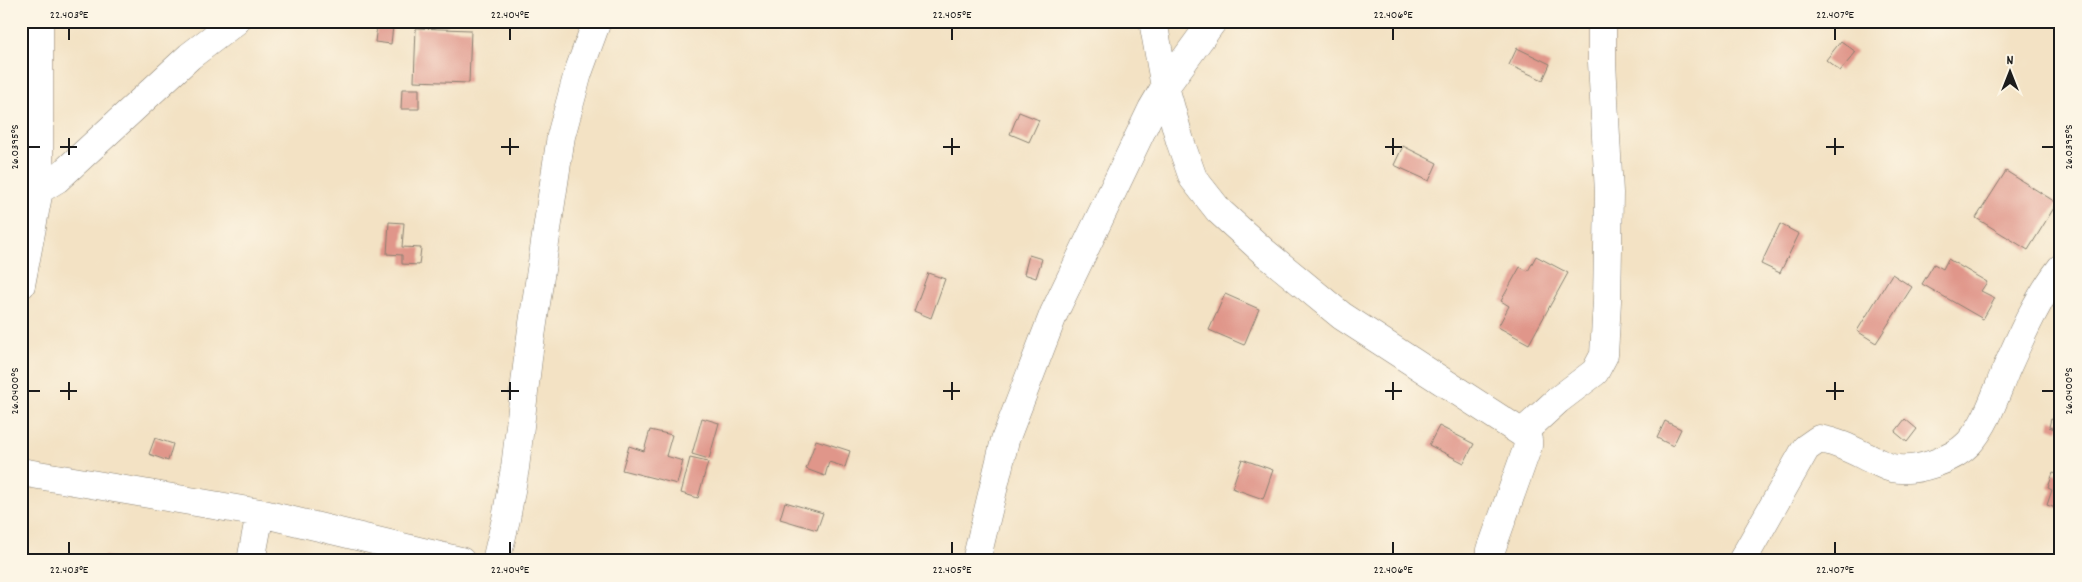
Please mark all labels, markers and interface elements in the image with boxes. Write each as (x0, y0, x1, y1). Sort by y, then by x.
text: 22.403°E (50, 7, 89, 24)
text: 22.404°E (491, 7, 530, 24)
text: 22.405°E (933, 7, 972, 24)
text: 22.406°E (1373, 7, 1413, 24)
text: 22.407°E (1816, 7, 1854, 24)
north arrow (1984, 48, 2034, 98)
text: N (2007, 51, 2014, 71)
text: 26.0395°S (7, 124, 24, 170)
text: 26.0395°S (2061, 124, 2078, 170)
text: 26.0400°S (7, 368, 24, 414)
text: 26.0400°S (2061, 368, 2078, 414)
text: 22.403°E (50, 562, 89, 579)
text: 22.404°E (491, 562, 530, 579)
text: 22.405°E (933, 562, 972, 579)
text: 22.406°E (1373, 562, 1413, 579)
text: 22.407°E (1816, 562, 1854, 579)

